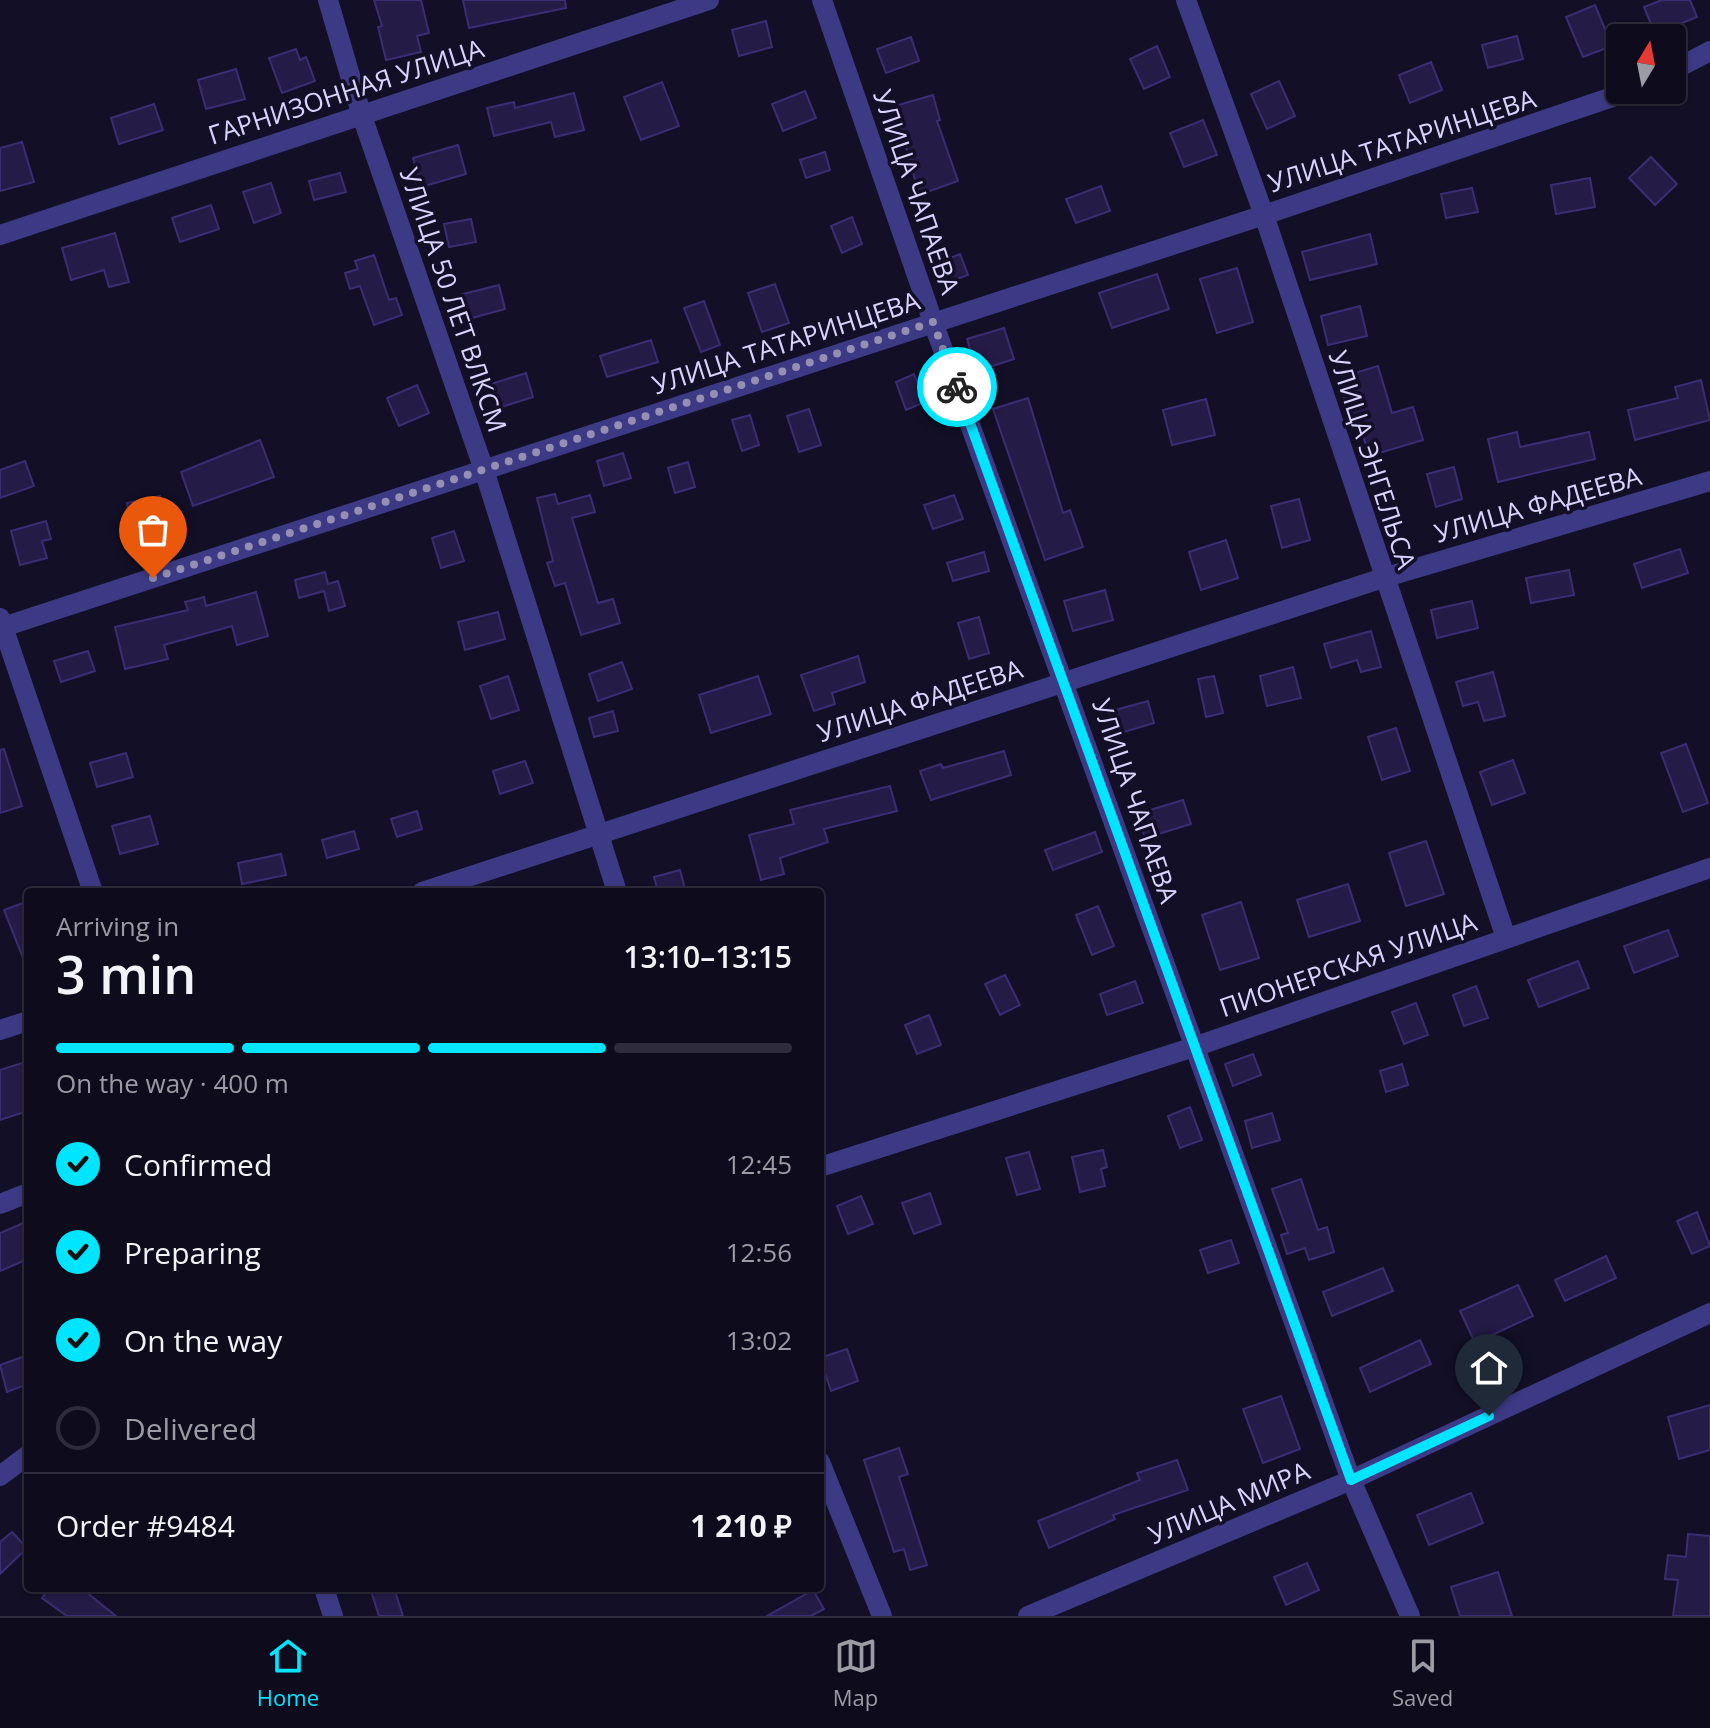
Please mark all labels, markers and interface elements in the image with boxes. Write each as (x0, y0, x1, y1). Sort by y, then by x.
north arrow (1606, 24, 1686, 104)
map controls (1606, 24, 1686, 104)
street label: ГАРНИЗОННАЯ УЛИЦА (203, 29, 489, 153)
street label: УЛИЦА ТАТАРИНЦЕВА (1263, 80, 1541, 200)
street label: УЛИЦА ЧАПАЕВА (865, 85, 969, 299)
street label: УЛИЦА 50 ЛЕТ ВЛКСМ (392, 163, 516, 437)
street label: УЛИЦА ТАТАРИНЦЕВА (647, 282, 925, 402)
street label: УЛИЦА ЭНГЕЛЬСА (1321, 346, 1425, 574)
courier (917, 347, 997, 427)
icon: bike (935, 365, 979, 409)
street label: УЛИЦА ФАДЕЕВА (1430, 457, 1646, 551)
pin (119, 496, 187, 578)
icon: bag (131, 508, 175, 552)
street label: УЛИЦА ФАДЕЕВА (813, 650, 1027, 750)
street label: УЛИЦА ЧАПАЕВА (1084, 694, 1188, 908)
street label: ПИОНЕРСКАЯ УЛИЦА (1214, 903, 1482, 1025)
text: Arriving in (56, 908, 179, 944)
text: 13:10–13:15 (623, 936, 792, 977)
text: 3 min (56, 938, 196, 1009)
text: On the way · 400 m (56, 1065, 289, 1101)
icon: check (56, 1142, 100, 1186)
text: Confirmed (124, 1144, 272, 1185)
text: 12:45 (726, 1146, 792, 1182)
icon: check (56, 1230, 100, 1274)
text: Preparing (124, 1232, 261, 1273)
text: 12:56 (726, 1234, 792, 1270)
icon: check (56, 1318, 100, 1362)
text: On the way (124, 1320, 282, 1361)
text: 13:02 (726, 1322, 792, 1358)
pin (1455, 1334, 1523, 1416)
icon: home (1467, 1346, 1511, 1390)
text: Delivered (124, 1408, 257, 1449)
street label: УЛИЦА МИРА (1143, 1452, 1315, 1552)
text: Order #9484 (56, 1505, 235, 1546)
text: 1 210 ₽ (690, 1505, 792, 1546)
tab: Home (257, 1634, 319, 1712)
tab: Map (833, 1634, 878, 1712)
tab: Saved (1392, 1634, 1453, 1712)

